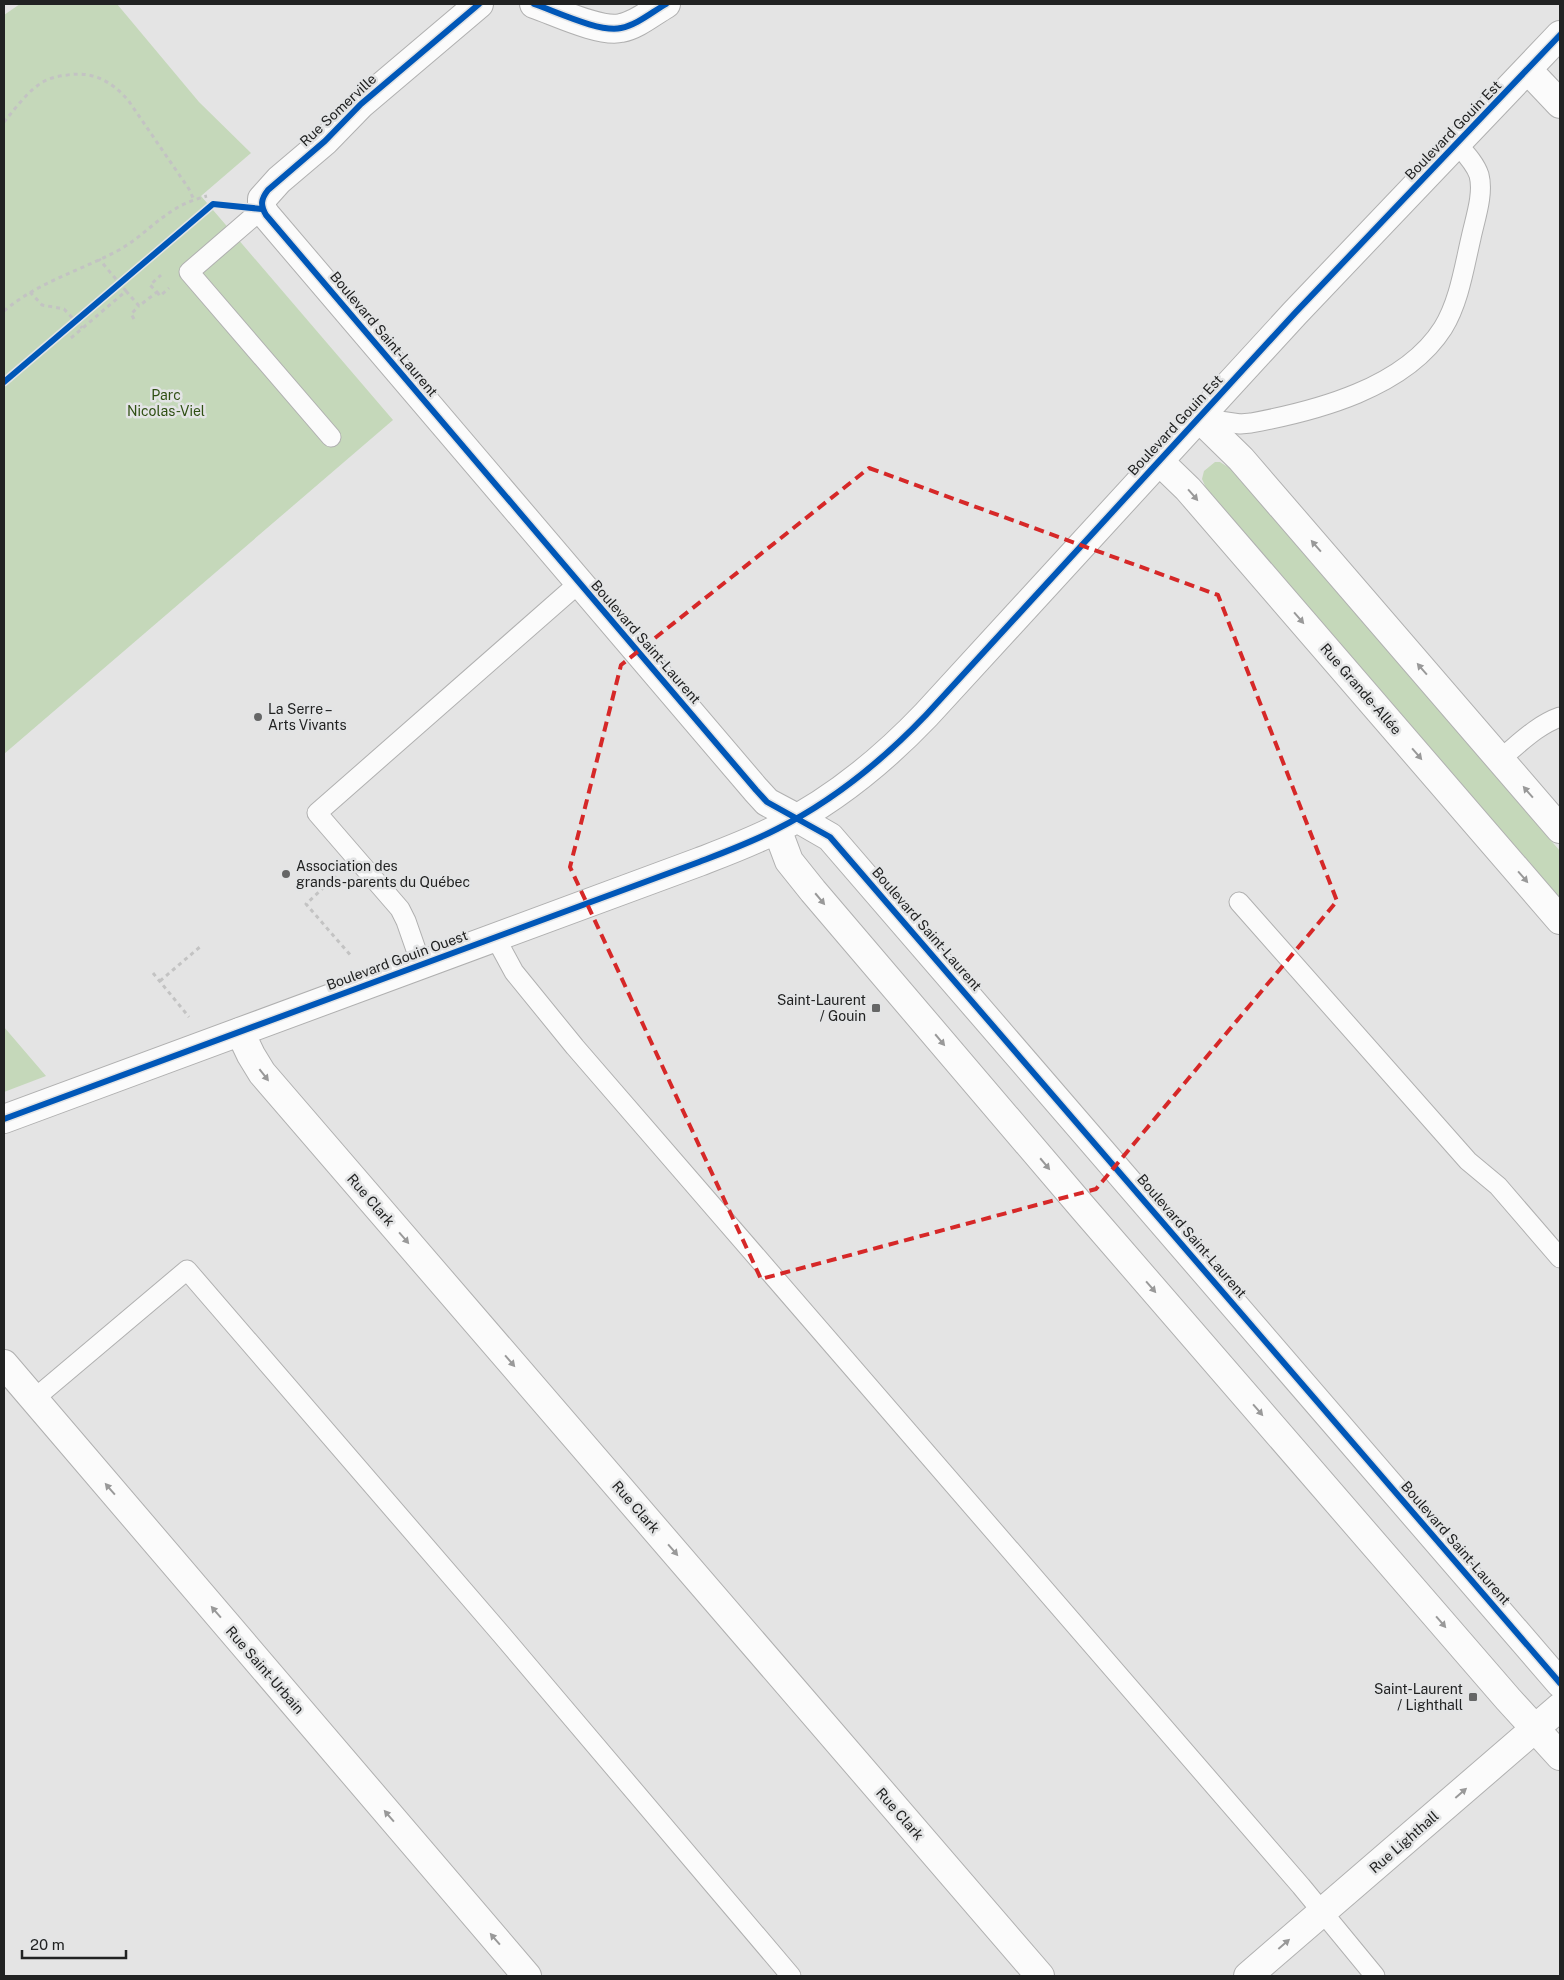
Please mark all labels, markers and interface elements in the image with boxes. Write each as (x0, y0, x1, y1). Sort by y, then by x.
street label: Rue Somerville (297, 71, 379, 149)
street label: Boulevard Gouin Est (1402, 77, 1504, 183)
street label: Boulevard Saint-Laurent (327, 268, 441, 400)
street label: Boulevard Gouin Est (1124, 372, 1226, 478)
park label: Parc Nicolas-Viel (127, 387, 205, 419)
one-way arrow (1187, 489, 1199, 501)
one-way arrow (1311, 539, 1322, 552)
street label: Boulevard Saint-Laurent (588, 577, 704, 707)
one-way arrow (1294, 612, 1305, 625)
street label: Rue Grande-Allée (1317, 640, 1405, 738)
one-way arrow (1417, 663, 1428, 676)
place label: La Serre – Arts Vivants (268, 701, 347, 733)
marker: La Serre – Arts Vivants (252, 711, 264, 723)
one-way arrow (1411, 748, 1423, 760)
one-way arrow (1523, 786, 1534, 799)
place label: Association des grands-parents du Québec (296, 858, 470, 890)
street label: Boulevard Saint-Laurent (869, 864, 985, 994)
marker: Association des grands-parents du Québec (280, 868, 292, 880)
one-way arrow (1518, 871, 1529, 884)
one-way arrow (814, 892, 825, 905)
street label: Boulevard Gouin Ouest (324, 927, 470, 993)
place label: Saint-Laurent / Gouin (777, 992, 866, 1024)
marker: Saint-Laurent / Gouin (870, 1002, 882, 1014)
one-way arrow (934, 1034, 945, 1046)
one-way arrow (258, 1068, 269, 1081)
one-way arrow (1040, 1157, 1051, 1170)
street label: Rue Clark (344, 1171, 398, 1229)
street label: Boulevard Saint-Laurent (1134, 1171, 1250, 1301)
one-way arrow (398, 1231, 409, 1244)
one-way arrow (1146, 1280, 1157, 1293)
one-way arrow (504, 1354, 515, 1367)
one-way arrow (1252, 1403, 1263, 1416)
street label: Rue Clark (609, 1478, 663, 1536)
street label: Boulevard Saint-Laurent (1398, 1478, 1514, 1608)
one-way arrow (104, 1483, 116, 1495)
one-way arrow (667, 1544, 678, 1556)
one-way arrow (210, 1606, 221, 1619)
one-way arrow (1435, 1615, 1447, 1627)
street label: Rue Saint-Urbain (223, 1623, 307, 1717)
place label: Saint-Laurent / Lighthall (1374, 1681, 1463, 1713)
marker: Saint-Laurent / Lighthall (1467, 1691, 1479, 1703)
street label: Rue Clark (873, 1785, 927, 1843)
one-way arrow (1454, 1787, 1467, 1798)
street label: Rue Lighthall (1366, 1808, 1442, 1876)
one-way arrow (384, 1809, 395, 1822)
scale bar (22, 1928, 126, 1960)
one-way arrow (489, 1934, 501, 1946)
text: 20 m (30, 1936, 65, 1953)
one-way arrow (1278, 1939, 1291, 1950)

